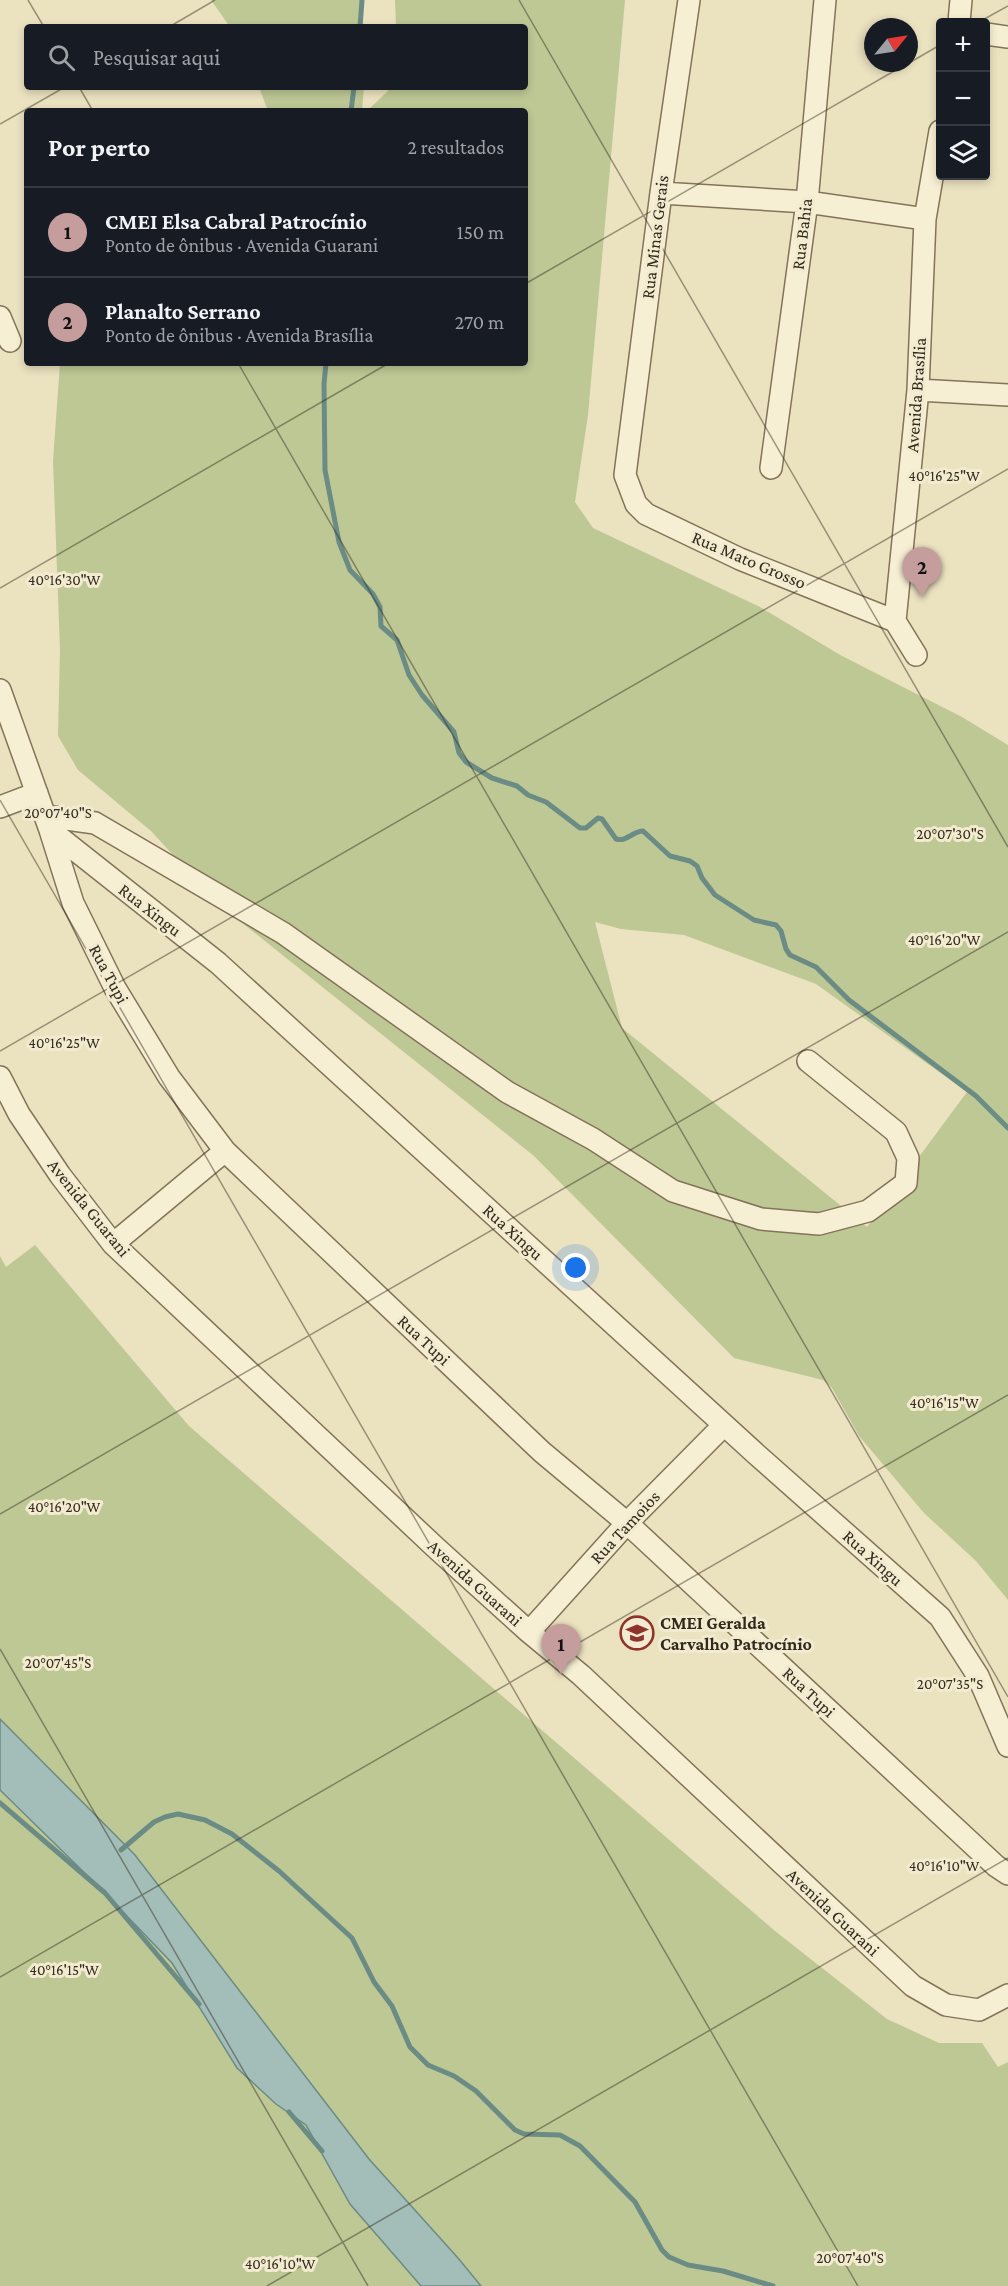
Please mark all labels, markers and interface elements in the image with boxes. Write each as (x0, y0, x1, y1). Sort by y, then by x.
north arrow (864, 18, 918, 72)
map controls (936, 18, 990, 180)
button: + (936, 18, 990, 72)
search box (24, 24, 528, 90)
icon: search (45, 41, 78, 74)
text: Pesquisar aqui (93, 45, 220, 70)
button: − (936, 72, 990, 126)
button: layers (936, 126, 990, 180)
text: Por perto (48, 133, 150, 162)
text: 2 resultados (407, 136, 504, 158)
street label: Rua Minas Gerais (637, 174, 673, 300)
street label: Rua Bahia (788, 197, 816, 271)
text: CMEI Elsa Cabral Patrocínio (105, 209, 367, 234)
text: 1 (64, 221, 71, 243)
text: 150 m (457, 221, 504, 243)
text: Ponto de ônibus · Avenida Guarani (105, 234, 378, 256)
text: Planalto Serrano (105, 299, 261, 324)
text: 2 (62, 311, 73, 333)
text: 270 m (455, 311, 504, 333)
text: Ponto de ônibus · Avenida Brasília (105, 324, 374, 346)
street label: Avenida Brasília (902, 337, 930, 453)
text: 40°16'25"W (908, 468, 980, 484)
street label: Rua Mato Grosso (689, 527, 809, 593)
pin: 2 (902, 548, 942, 597)
text: 40°16'30"W (28, 572, 100, 588)
text: 20°07'40"S (24, 805, 92, 821)
text: 20°07'30"S (916, 826, 984, 842)
street label: Rua Xingu (115, 879, 186, 941)
text: 40°16'20"W (908, 932, 981, 948)
street label: Rua Tupi (85, 941, 133, 1007)
text: 40°16'25"W (28, 1035, 100, 1051)
street label: Avenida Guarani (44, 1155, 135, 1261)
street label: Rua Xingu (479, 1200, 547, 1264)
your location (561, 1253, 590, 1282)
street label: Rua Tupi (394, 1311, 455, 1369)
text: 40°16'15"W (909, 1395, 979, 1411)
street label: Rua Tamoios (586, 1486, 664, 1568)
text: 40°16'20"W (28, 1499, 101, 1515)
street label: Rua Xingu (839, 1526, 907, 1590)
street label: Avenida Guarani (424, 1536, 526, 1631)
place label: CMEI Geralda Carvalho Patrocínio (660, 1613, 812, 1654)
school or university icon: CMEI Geralda Carvalho Patrocínio (619, 1615, 655, 1651)
pin: 1 (542, 1624, 580, 1674)
text: 20°07'45"S (25, 1655, 91, 1671)
street label: Rua Tupi (779, 1663, 840, 1721)
text: 20°07'35"S (917, 1676, 983, 1692)
text: 40°16'10"W (909, 1858, 980, 1874)
street label: Avenida Guarani (782, 1864, 884, 1960)
text: 40°16'15"W (29, 1962, 99, 1978)
text: 20°07'40"S (816, 2250, 884, 2266)
text: 40°16'10"W (245, 2256, 316, 2272)

